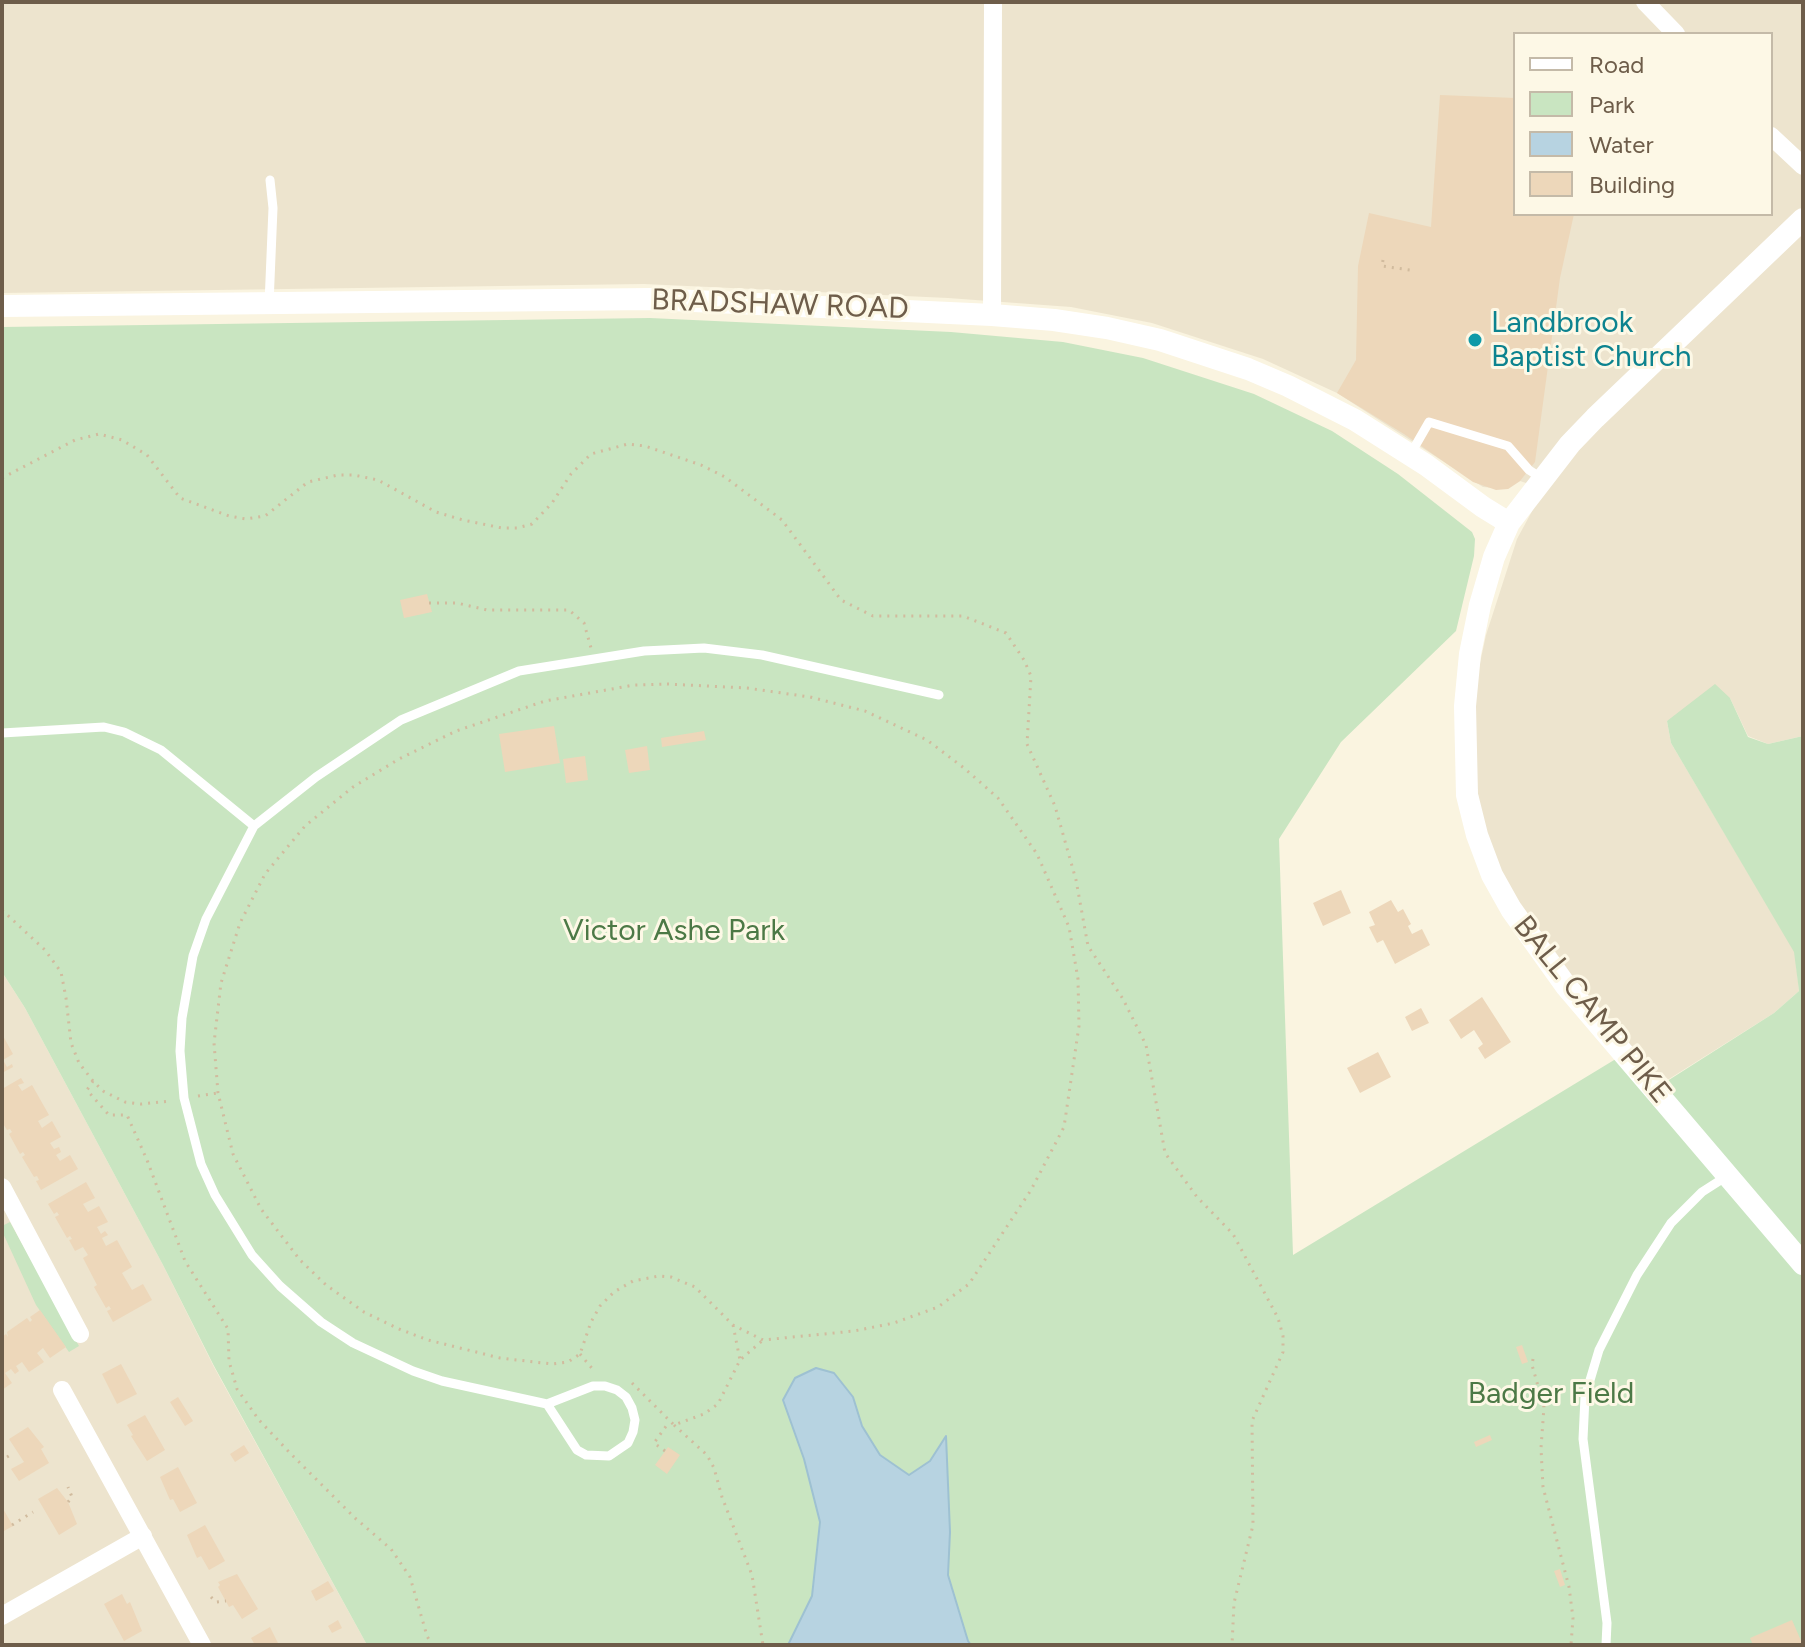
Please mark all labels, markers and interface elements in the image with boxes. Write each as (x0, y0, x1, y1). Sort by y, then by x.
legend (1513, 32, 1773, 216)
text: Road (1589, 50, 1644, 79)
text: Park (1589, 90, 1635, 119)
text: Water (1589, 130, 1654, 159)
text: Building (1589, 170, 1675, 199)
street label: BRADSHAW ROAD (651, 283, 909, 327)
place label: Landbrook Baptist Church (1491, 305, 1692, 376)
marker: Landbrook Baptist Church (1466, 331, 1484, 349)
street label: BALL CAMP PIKE (1505, 909, 1679, 1111)
park label: Victor Ashe Park (563, 913, 785, 949)
park label: Badger Field (1468, 1376, 1634, 1412)

